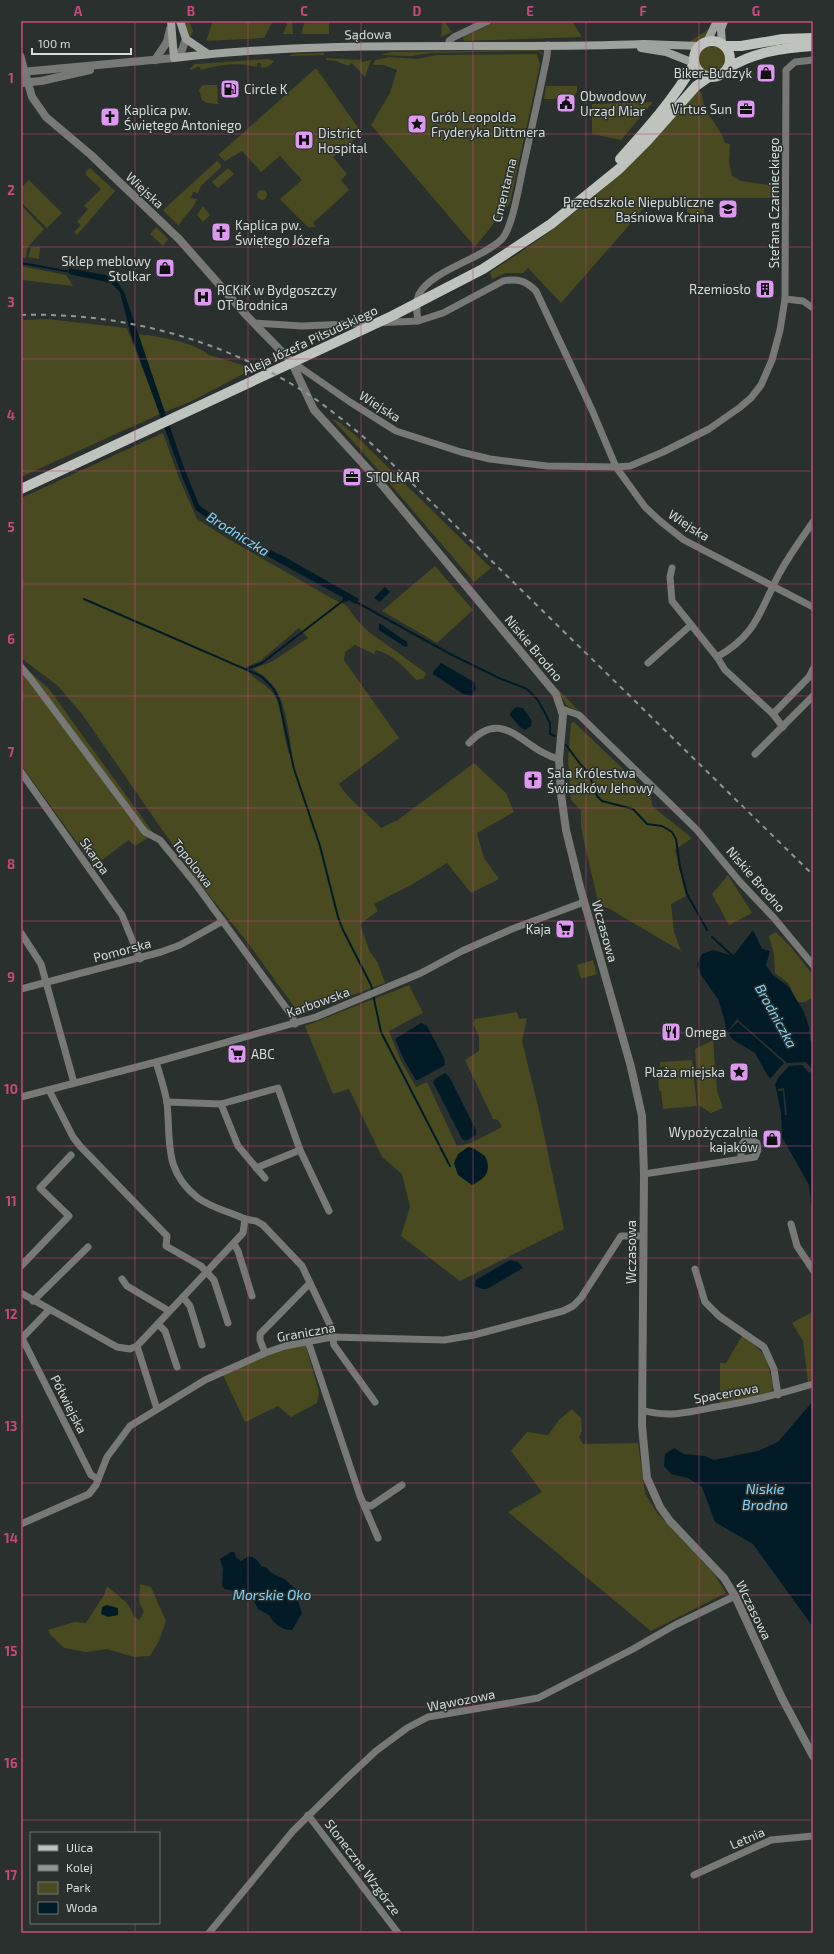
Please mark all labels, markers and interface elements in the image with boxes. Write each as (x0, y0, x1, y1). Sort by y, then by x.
text: A (74, 3, 83, 19)
text: B (187, 3, 195, 19)
text: C (300, 3, 308, 19)
text: D (413, 3, 422, 19)
text: E (526, 3, 534, 19)
text: F (639, 3, 647, 19)
text: G (752, 3, 760, 19)
street label: Sądowa (344, 26, 392, 42)
scale bar (32, 30, 131, 56)
text: 100 m (38, 36, 70, 50)
shop icon: Biker-Budzyk (755, 62, 777, 84)
place label: Biker-Budzyk (674, 65, 752, 81)
text: 1 (8, 70, 14, 86)
fuel station icon: Circle K (219, 78, 241, 100)
place label: Circle K (244, 81, 288, 97)
place label: Obwodowy Urząd Miar (580, 88, 647, 119)
public building icon: Obwodowy Urząd Miar (555, 92, 577, 114)
office icon: Virtus Sun (735, 98, 757, 120)
place label: Virtus Sun (672, 101, 732, 117)
place label: Kaplica pw. Świętego Antoniego (124, 102, 242, 133)
church icon: Kaplica pw. Świętego Antoniego (99, 106, 121, 128)
place label: Grób Leopolda Fryderyka Dittmera (431, 109, 545, 140)
place icon: Grób Leopolda Fryderyka Dittmera (406, 113, 428, 135)
place label: District Hospital (318, 125, 368, 156)
hospital icon: District Hospital (293, 129, 315, 151)
street label: Stefana Czarnieckiego (766, 138, 782, 268)
street label: Cmentarna (488, 156, 520, 224)
street label: Wiejska (123, 168, 167, 212)
text: 2 (7, 182, 15, 198)
place label: Przedszkole Niepubliczne Baśniowa Kraina (563, 194, 714, 225)
school or university icon: Przedszkole Niepubliczne Baśniowa Kraina (717, 198, 739, 220)
place label: Kaplica pw. Świętego Józefa (235, 217, 330, 248)
church icon: Kaplica pw. Świętego Józefa (210, 221, 232, 243)
place label: Sklep meblowy Stolkar (61, 253, 151, 284)
shop icon: Sklep meblowy Stolkar (154, 257, 176, 279)
building icon: Rzemiosło (754, 278, 776, 300)
place label: Rzemiosło (689, 281, 751, 297)
place label: RCKiK w Bydgoszczy OT Brodnica (217, 282, 337, 313)
hospital icon: RCKiK w Bydgoszczy OT Brodnica (192, 286, 214, 308)
text: 3 (7, 294, 15, 310)
street label: Aleja Józefa Piłsudskiego (240, 302, 380, 378)
street label: Wiejska (356, 387, 404, 425)
text: 4 (7, 407, 15, 423)
office icon: STOLKAR (341, 466, 363, 488)
place label: STOLKAR (366, 469, 420, 485)
street label: Wiejska (665, 506, 713, 544)
water label: Brodniczka (204, 508, 273, 559)
text: 5 (7, 519, 15, 535)
street label: Niskie Brodno (502, 612, 566, 684)
text: 6 (7, 631, 15, 647)
text: 7 (8, 744, 15, 760)
place label: Sala Królestwa Świadków Jehowy (547, 765, 654, 796)
church icon: Sala Królestwa Świadków Jehowy (522, 769, 544, 791)
street label: Skarpa (77, 835, 113, 877)
street label: Topolowa (169, 835, 217, 891)
street label: Niskie Brodno (723, 843, 789, 915)
text: 8 (7, 856, 15, 872)
street label: Wczasowa (588, 898, 622, 964)
supermarket icon: Kaja (554, 918, 576, 940)
place label: Kaja (526, 921, 551, 937)
street label: Pomorska (91, 935, 153, 965)
text: 9 (7, 969, 15, 985)
water label: Brodniczka (752, 981, 801, 1051)
street label: Karbowska (284, 983, 352, 1021)
restaurant icon: Omega (660, 1021, 682, 1043)
place label: Omega (685, 1024, 726, 1040)
supermarket icon: ABC (226, 1043, 248, 1065)
place label: ABC (251, 1046, 275, 1062)
place icon: Plaża miejska (728, 1061, 750, 1083)
place label: Plaża miejska (644, 1064, 725, 1080)
text: 10 (4, 1081, 18, 1097)
place label: Wypożyczalnia kajaków (669, 1124, 758, 1155)
shop icon: Wypożyczalnia kajaków (761, 1128, 783, 1150)
text: 11 (5, 1193, 17, 1209)
street label: Wczasowa (623, 1220, 639, 1284)
text: 12 (4, 1306, 18, 1322)
street label: Graniczna (276, 1319, 336, 1345)
street label: Półwiejska (47, 1372, 91, 1436)
street label: Spacerowa (692, 1379, 760, 1407)
text: 13 (5, 1418, 18, 1434)
water label: Niskie Brodno (742, 1480, 788, 1513)
text: 14 (4, 1530, 18, 1546)
street label: Wczasowa (733, 1578, 775, 1642)
water label: Morskie Oko (233, 1586, 311, 1603)
text: 15 (5, 1643, 17, 1659)
street label: Wąwozowa (426, 1686, 496, 1714)
text: 16 (4, 1755, 18, 1771)
street label: Słoneczne Wzgórze (322, 1816, 404, 1918)
street label: Letnia (727, 1824, 767, 1852)
legend (30, 1832, 160, 1924)
text: Ulica (66, 1840, 93, 1854)
text: Kolej (66, 1860, 93, 1875)
text: 17 (5, 1867, 17, 1883)
text: Park (66, 1880, 91, 1894)
text: Woda (66, 1900, 97, 1914)

